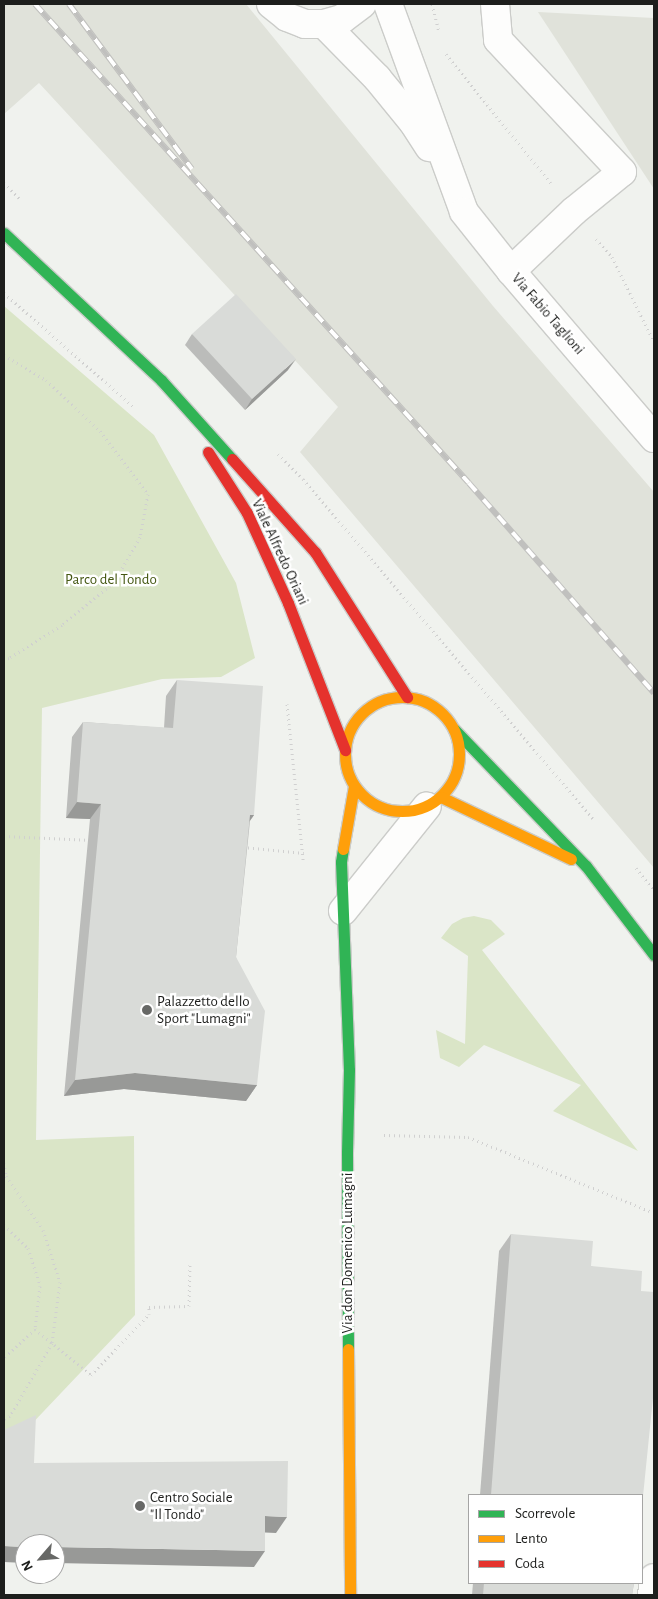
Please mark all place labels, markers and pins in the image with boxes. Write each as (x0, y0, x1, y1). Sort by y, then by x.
place label: Palazzetto dello Sport "Lumagni" (157, 992, 251, 1027)
marker: Palazzetto dello Sport "Lumagni" (141, 1004, 153, 1016)
place label: Centro Sociale "Il Tondo" (150, 1488, 233, 1523)
marker: Centro Sociale "Il Tondo" (134, 1500, 146, 1512)

